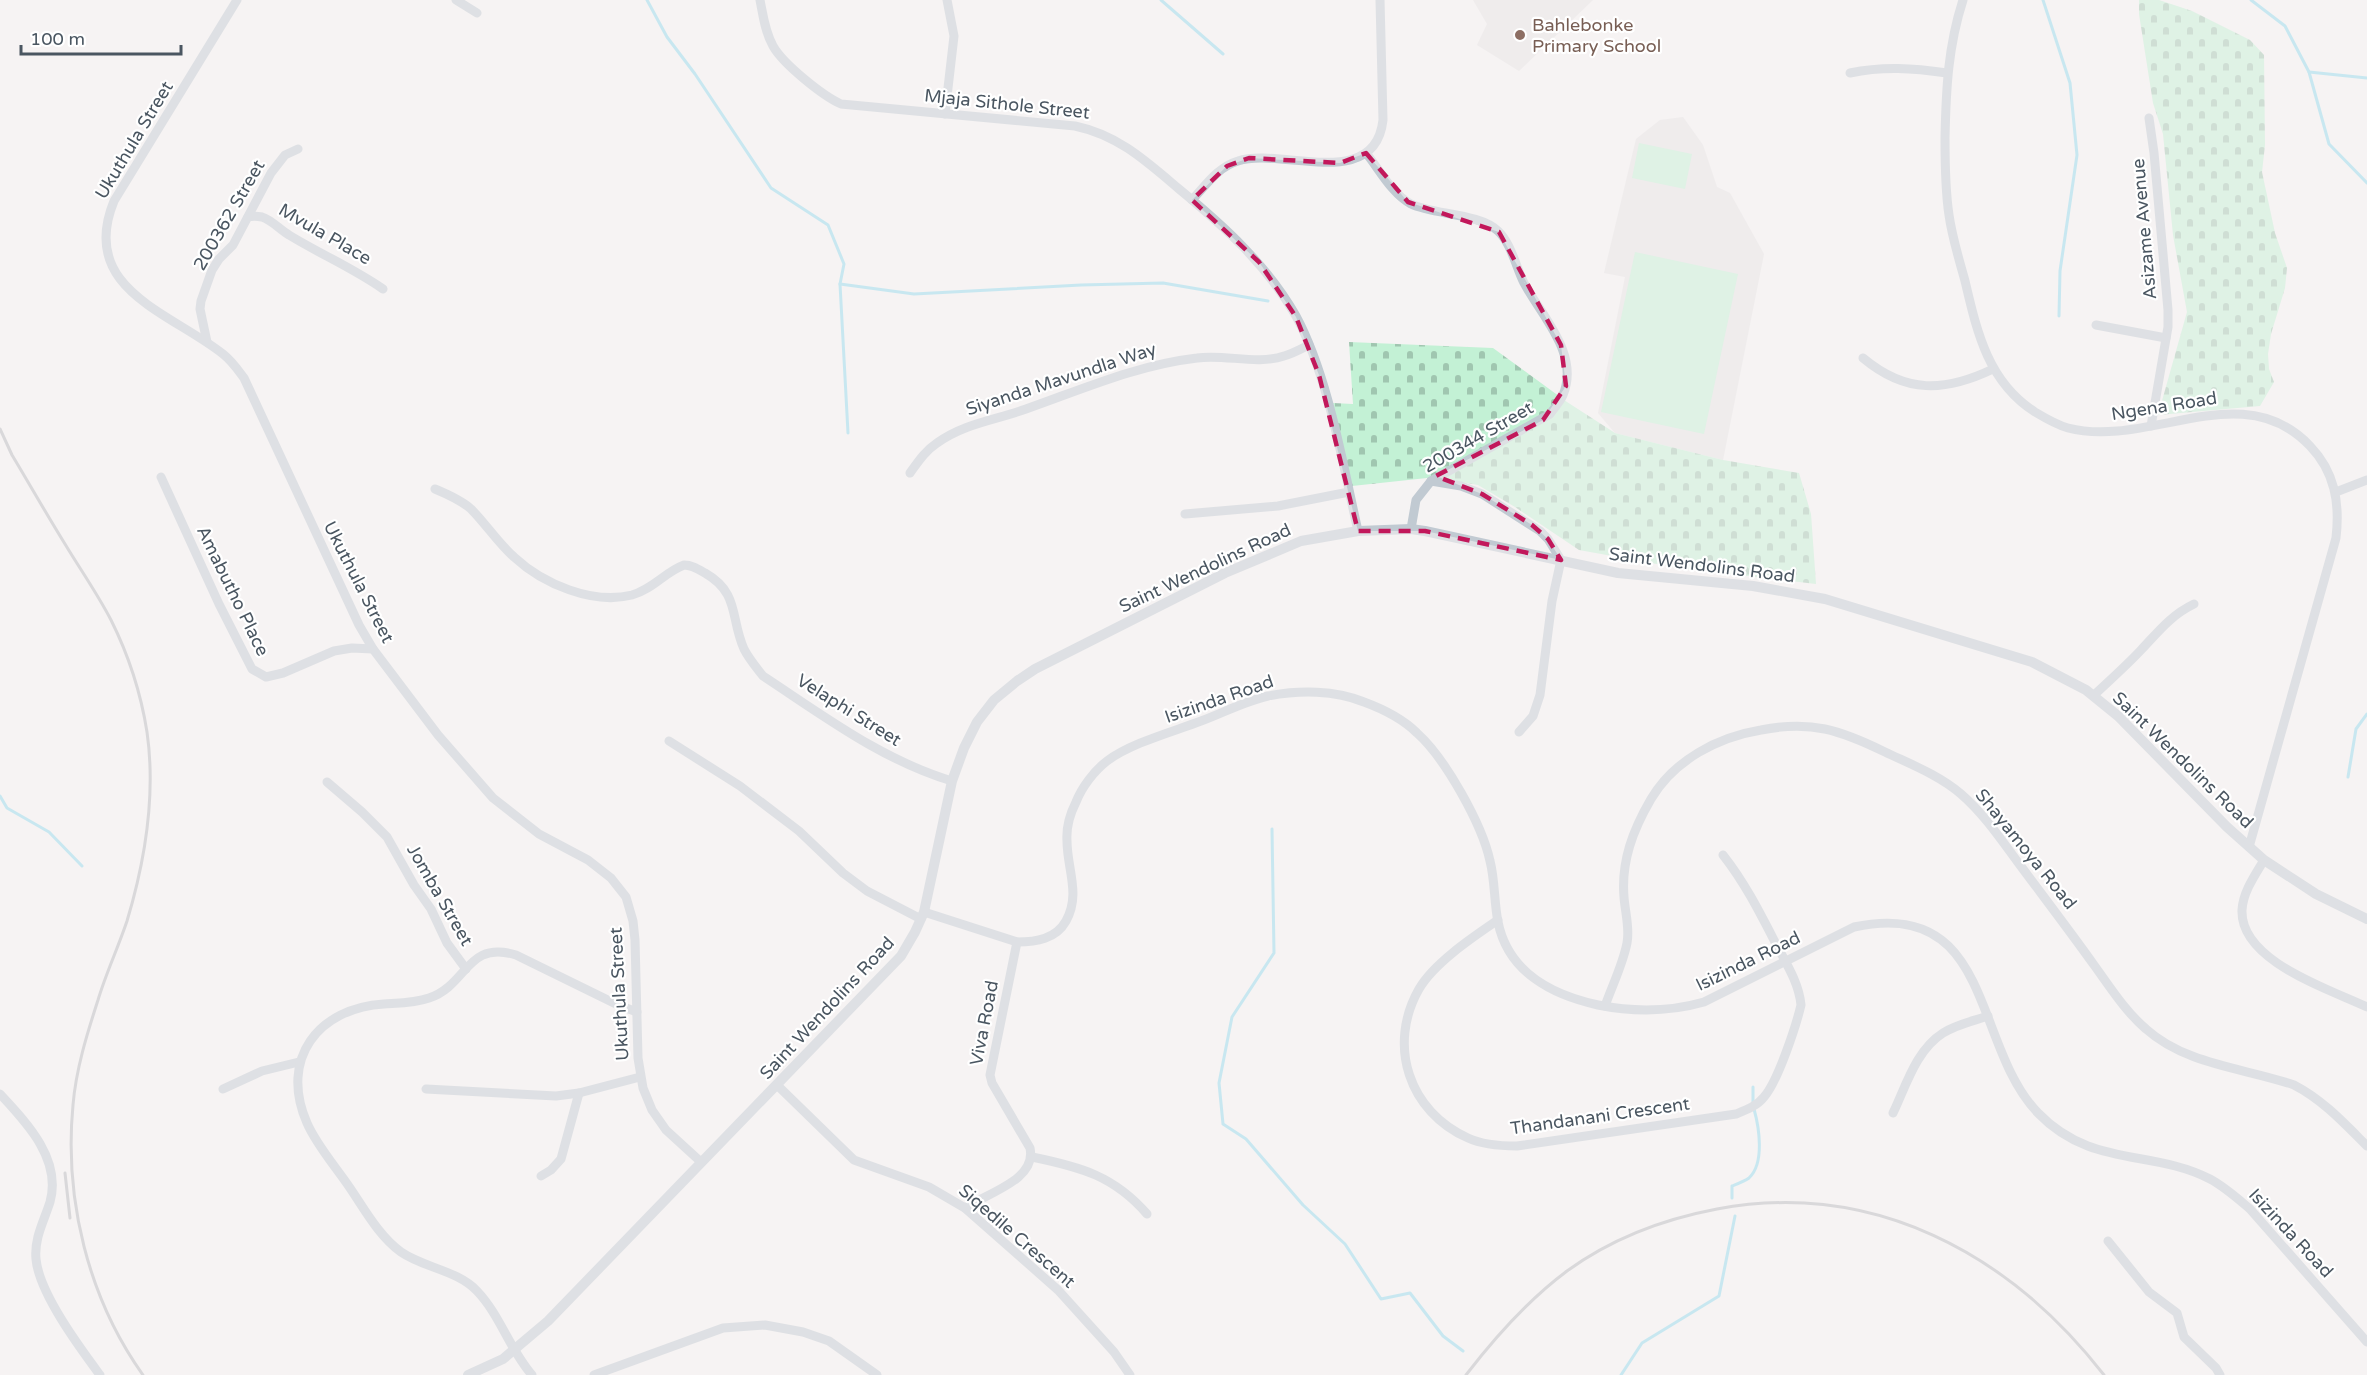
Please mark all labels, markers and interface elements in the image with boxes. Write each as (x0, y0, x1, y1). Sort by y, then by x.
place label: Bahlebonke Primary School (1532, 14, 1661, 57)
scale bar (21, 18, 182, 56)
text: 100 m (30, 28, 85, 50)
marker: Bahlebonke Primary School (1513, 28, 1527, 42)
street label: Ukuthula Street (90, 77, 178, 203)
street label: Mjaja Sithole Street (923, 84, 1091, 124)
street label: 200362 Street (188, 156, 270, 274)
street label: Asizame Avenue (2127, 158, 2161, 300)
street label: Mvula Place (275, 199, 375, 269)
street label: Siyanda Mavundla Way (963, 338, 1159, 420)
street label: Ngena Road (2110, 387, 2218, 425)
street label: 200344 Street (1419, 396, 1537, 478)
street label: Ukuthula Street (319, 517, 399, 647)
street label: Saint Wendolins Road (1115, 518, 1295, 618)
street label: Amabutho Place (192, 522, 274, 660)
street label: Saint Wendolins Road (1608, 543, 1796, 587)
street label: Velaphi Street (793, 669, 905, 751)
street label: Isizinda Road (1162, 670, 1276, 728)
street label: Saint Wendolins Road (2108, 687, 2258, 833)
street label: Shayamoya Road (1971, 784, 2081, 914)
street label: Jomba Street (402, 840, 478, 950)
street label: Isizinda Road (1692, 926, 1804, 996)
street label: Ukuthula Street (605, 927, 633, 1061)
street label: Saint Wendolins Road (755, 932, 899, 1084)
street label: Viva Road (965, 979, 1003, 1067)
street label: Thandanani Crescent (1509, 1093, 1691, 1139)
street label: Siqedile Crescent (954, 1179, 1080, 1293)
street label: Isizinda Road (2244, 1184, 2338, 1282)

